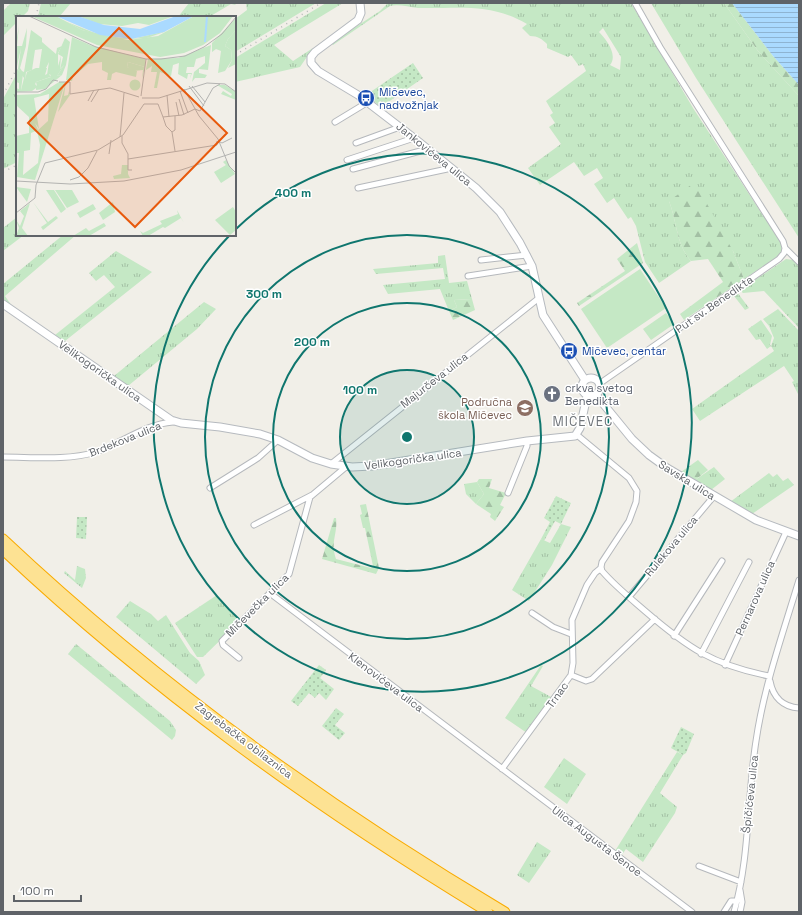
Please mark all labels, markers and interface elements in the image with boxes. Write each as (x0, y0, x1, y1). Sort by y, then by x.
inset map (16, 16, 236, 236)
place label: Mičevec, nadvožnjak (379, 85, 439, 112)
bus stop icon: Mičevec, nadvožnjak (356, 88, 376, 108)
street label: Jankovićeva ulica (393, 119, 475, 189)
text: 400 m (275, 185, 311, 201)
street label: Put sv. Benedikta (672, 272, 756, 336)
text: 300 m (246, 286, 282, 302)
text: 200 m (294, 334, 330, 350)
street label: Velikogorička ulica (56, 337, 145, 405)
bus stop icon: Mičevec, centar (559, 341, 579, 361)
place label: Mičevec, centar (582, 344, 666, 358)
street label: Majurčeva ulica (397, 349, 471, 411)
place label: crkva svetog Benedikta (565, 381, 633, 408)
text: 100 m (343, 382, 377, 398)
church icon: crkva svetog Benedikta (542, 384, 562, 404)
place label: Područna škola Mičevec (438, 395, 513, 422)
school or university icon: Područna škola Mičevec (515, 398, 535, 418)
district label: MIČEVEC (553, 413, 613, 430)
street label: Brdekova ulica (87, 418, 164, 460)
centre of rings (400, 430, 414, 444)
street label: Velikogorička ulica (364, 445, 463, 473)
street label: Savska ulica (656, 457, 719, 503)
street label: Rulekova ulica (642, 512, 701, 579)
street label: Pernarova ulica (732, 558, 778, 638)
street label: Mičevečka ulica (222, 570, 292, 640)
street label: Klenovićeva ulica (346, 649, 427, 715)
street label: Trnac (543, 679, 571, 711)
street label: Zagrebačka obilaznica (192, 699, 296, 782)
street label: Špičićeva ulica (739, 754, 761, 834)
street label: Ulica Augusta Šenoe (549, 803, 645, 879)
scale bar (14, 877, 81, 903)
text: 100 m (20, 883, 54, 899)

